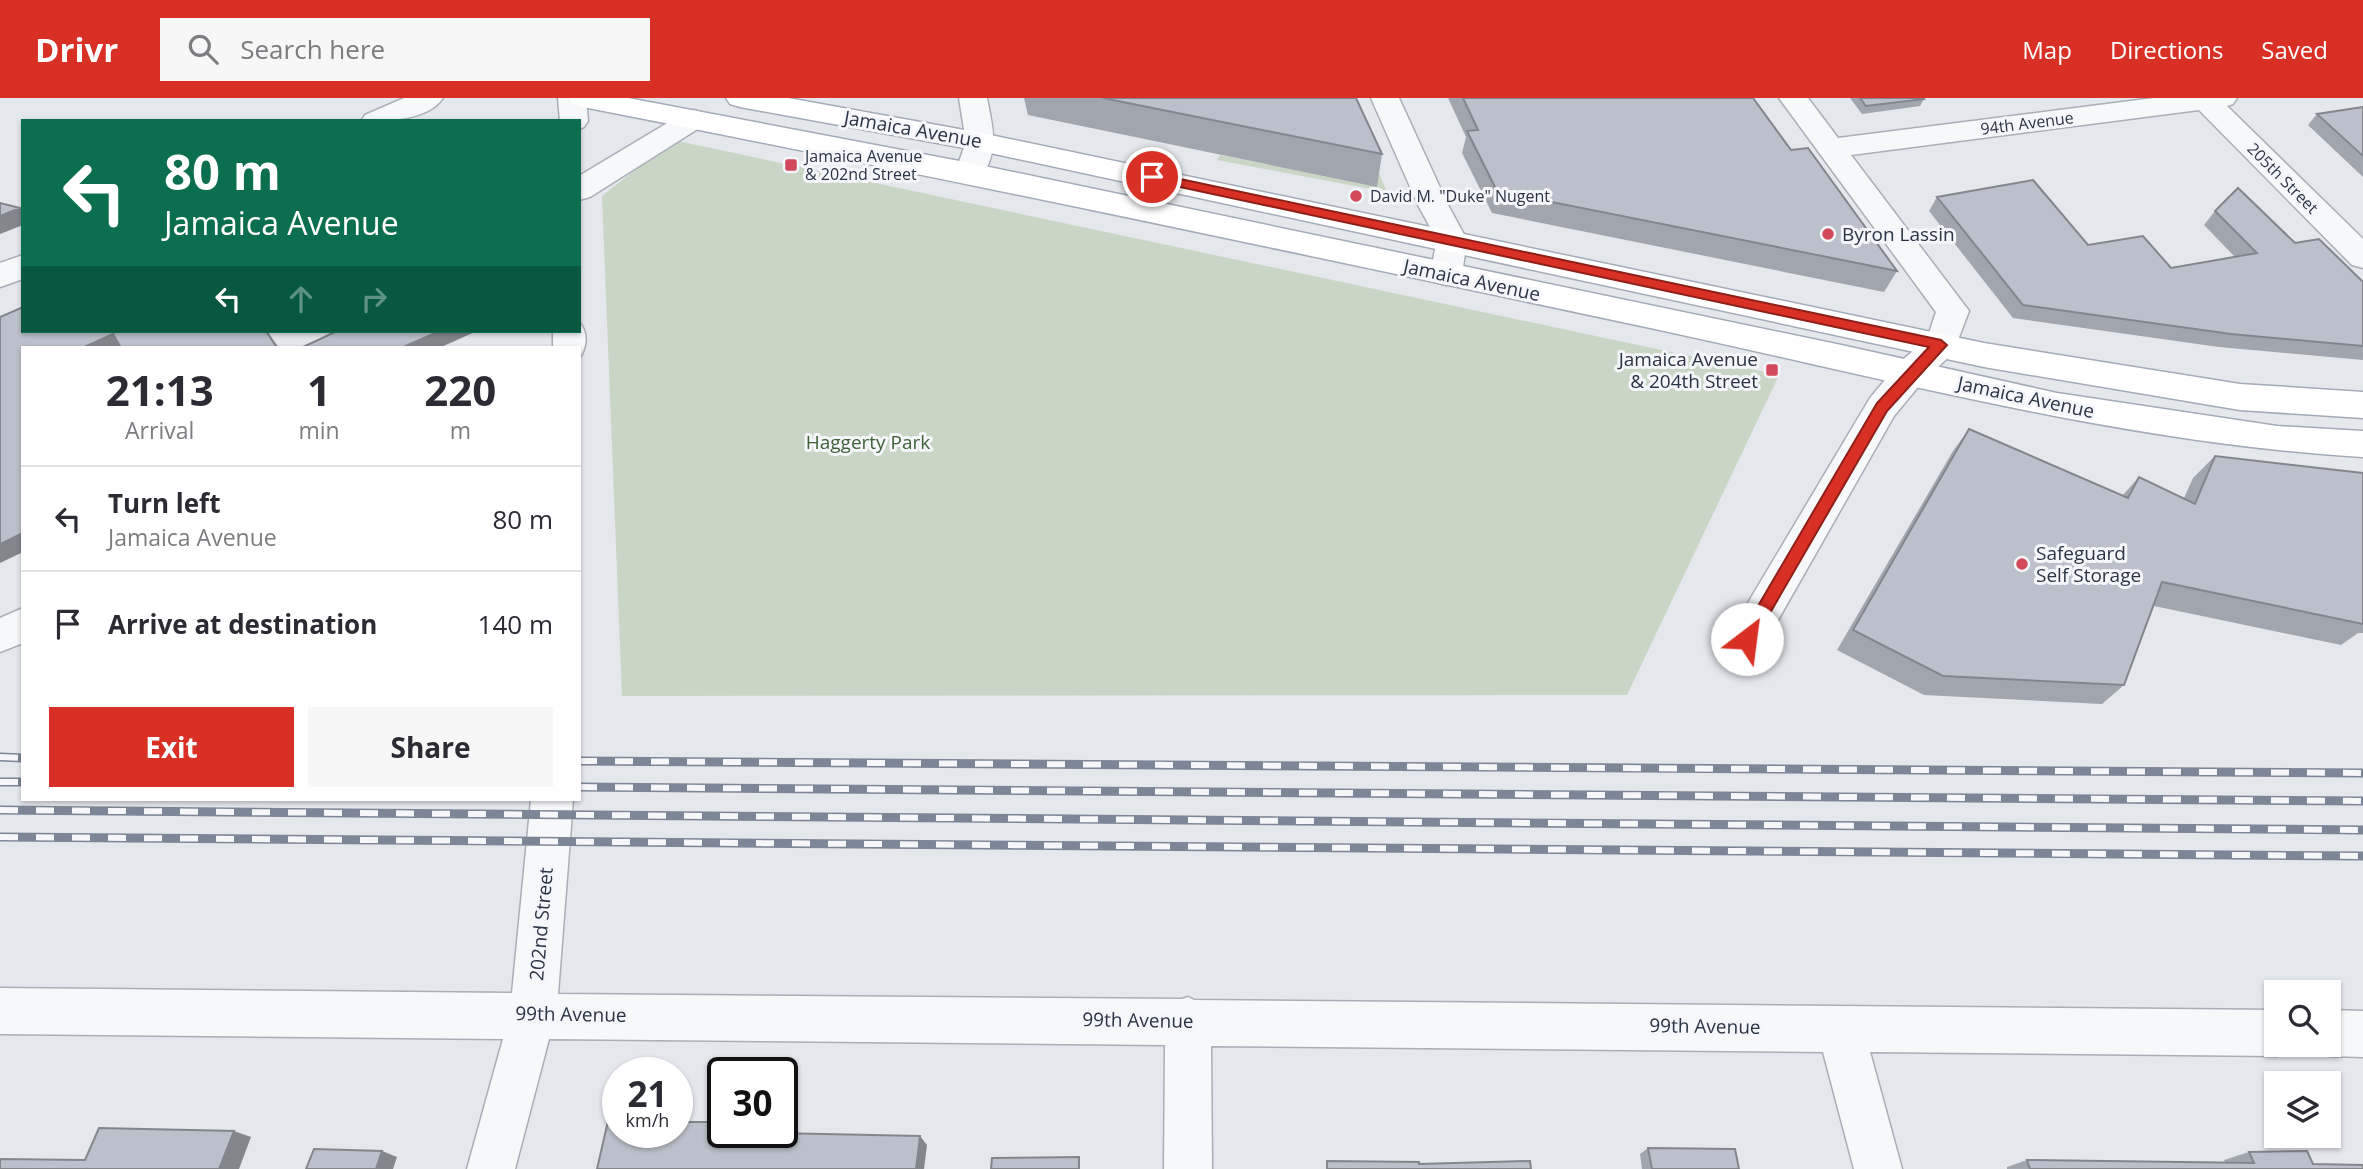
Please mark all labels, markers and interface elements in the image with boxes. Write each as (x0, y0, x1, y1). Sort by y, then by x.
search box (160, 18, 650, 81)
text: Drivr (35, 27, 118, 72)
icon: search (184, 30, 222, 68)
text: Search here (240, 31, 385, 67)
text: Map (2022, 33, 2072, 66)
text: Directions (2110, 33, 2223, 66)
text: Saved (2261, 33, 2328, 66)
street label: Jamaica Avenue (840, 104, 984, 154)
street label: 94th Avenue (1979, 106, 2075, 140)
text: 80 m (164, 138, 281, 204)
street label: 205th Street (2243, 138, 2323, 218)
place label: Jamaica Avenue & 202nd Street (803, 145, 922, 185)
icon: left (49, 147, 140, 238)
pin (1122, 147, 1182, 207)
marker: Jamaica Avenue & 202nd Street (783, 157, 799, 173)
icon: arrive (1133, 158, 1171, 196)
place label: David M. "Duke" Nugent (1370, 185, 1550, 207)
marker: David M. "Duke" Nugent (1348, 188, 1364, 204)
text: Jamaica Avenue (164, 201, 399, 244)
place label: Byron Lassin (1842, 221, 1955, 247)
marker: Byron Lassin (1820, 226, 1836, 242)
street label: Jamaica Avenue (1399, 252, 1543, 307)
icon: left (209, 280, 247, 318)
icon: ahead (282, 280, 320, 318)
icon: right (355, 280, 393, 318)
place label: Jamaica Avenue & 204th Street (1617, 346, 1758, 394)
text: 21:13 (106, 361, 214, 418)
text: 1 (307, 361, 331, 418)
text: 220 (424, 361, 496, 418)
marker: Jamaica Avenue & 204th Street (1764, 362, 1780, 378)
street label: Jamaica Avenue (1953, 369, 2097, 424)
text: Arrival (125, 414, 194, 446)
text: min (298, 414, 340, 446)
text: m (450, 414, 471, 446)
park label: Haggerty Park (806, 429, 930, 455)
text: Turn left (108, 485, 220, 521)
icon: left (49, 500, 87, 538)
text: 80 m (492, 501, 553, 537)
text: Jamaica Avenue (108, 521, 277, 553)
place label: Safeguard Self Storage (2036, 540, 2141, 588)
marker: Safeguard Self Storage (2014, 556, 2030, 572)
position arrow (1710, 602, 1784, 676)
icon: arrive (49, 605, 87, 643)
text: Arrive at destination (108, 606, 377, 642)
text: 140 m (478, 606, 553, 642)
button: Exit (49, 707, 294, 787)
button: Share (308, 707, 553, 787)
street label: 202nd Street (523, 866, 559, 982)
map controls (2264, 980, 2341, 1148)
button: search (2264, 980, 2341, 1057)
street label: 99th Avenue (515, 1000, 627, 1028)
street label: 99th Avenue (1082, 1006, 1194, 1034)
street label: 99th Avenue (1649, 1012, 1761, 1040)
speed limit sign: 30 (707, 1057, 798, 1148)
text: 21 (627, 1070, 668, 1117)
button: layers (2264, 1071, 2341, 1148)
text: km/h (626, 1108, 669, 1132)

